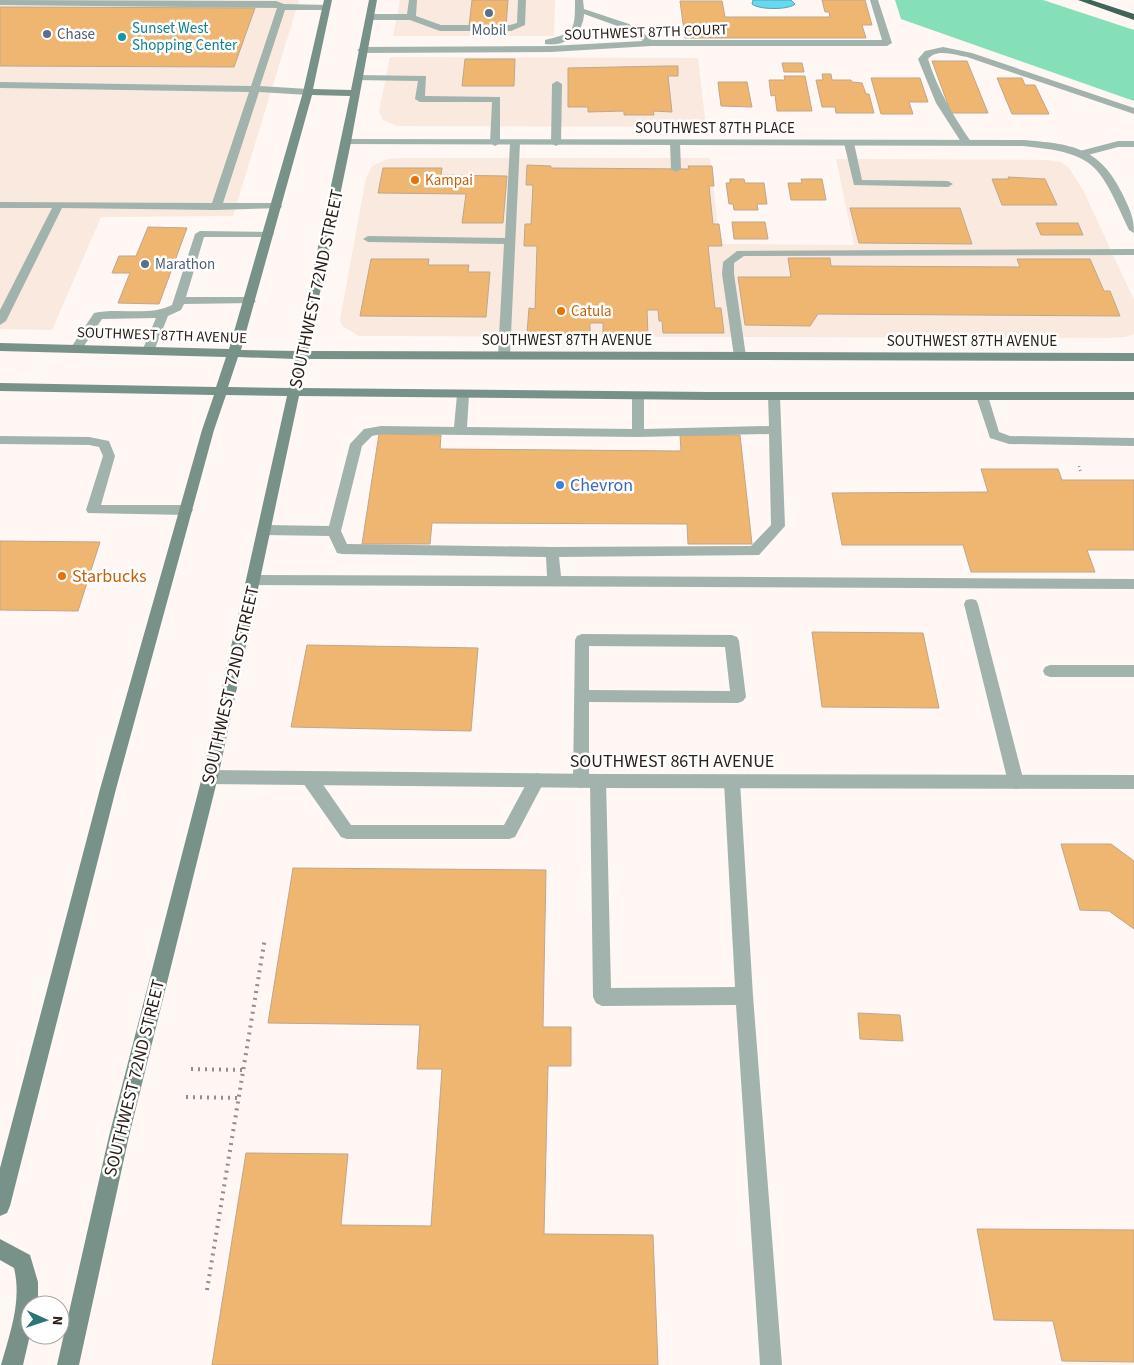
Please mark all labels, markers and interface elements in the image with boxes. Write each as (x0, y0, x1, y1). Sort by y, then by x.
marker: Mobil (483, 7, 495, 19)
place label: Sunset West Shopping Center (132, 18, 238, 56)
street label: SOUTHWEST 87TH COURT (564, 19, 728, 46)
place label: Mobil (472, 20, 507, 41)
place label: Chase (57, 24, 95, 45)
marker: Chase (41, 28, 53, 40)
marker: Sunset West Shopping Center (116, 31, 128, 43)
street label: SOUTHWEST 87TH PLACE (635, 118, 795, 139)
place label: Kampai (425, 170, 473, 191)
marker: Kampai (409, 174, 421, 186)
street label: SOUTHWEST 72ND STREET (283, 187, 350, 391)
place label: Marathon (155, 254, 215, 275)
marker: Marathon (139, 258, 151, 270)
place label: Catula (571, 301, 612, 322)
marker: Catula (555, 305, 567, 317)
street label: SOUTHWEST 87TH AVENUE (76, 322, 248, 349)
street label: SOUTHWEST 87TH AVENUE (482, 330, 652, 351)
street label: SOUTHWEST 87TH AVENUE (887, 331, 1057, 352)
place label: Chevron (570, 473, 633, 498)
marker: Chevron (554, 479, 566, 491)
place label: Starbucks (72, 564, 147, 589)
marker: Starbucks (56, 570, 68, 582)
street label: SOUTHWEST 72ND STREET (196, 583, 266, 787)
street label: SOUTHWEST 86TH AVENUE (570, 749, 774, 774)
street label: SOUTHWEST 72ND STREET (98, 976, 171, 1179)
north arrow (20, 1295, 70, 1345)
text: N (47, 1315, 67, 1326)

